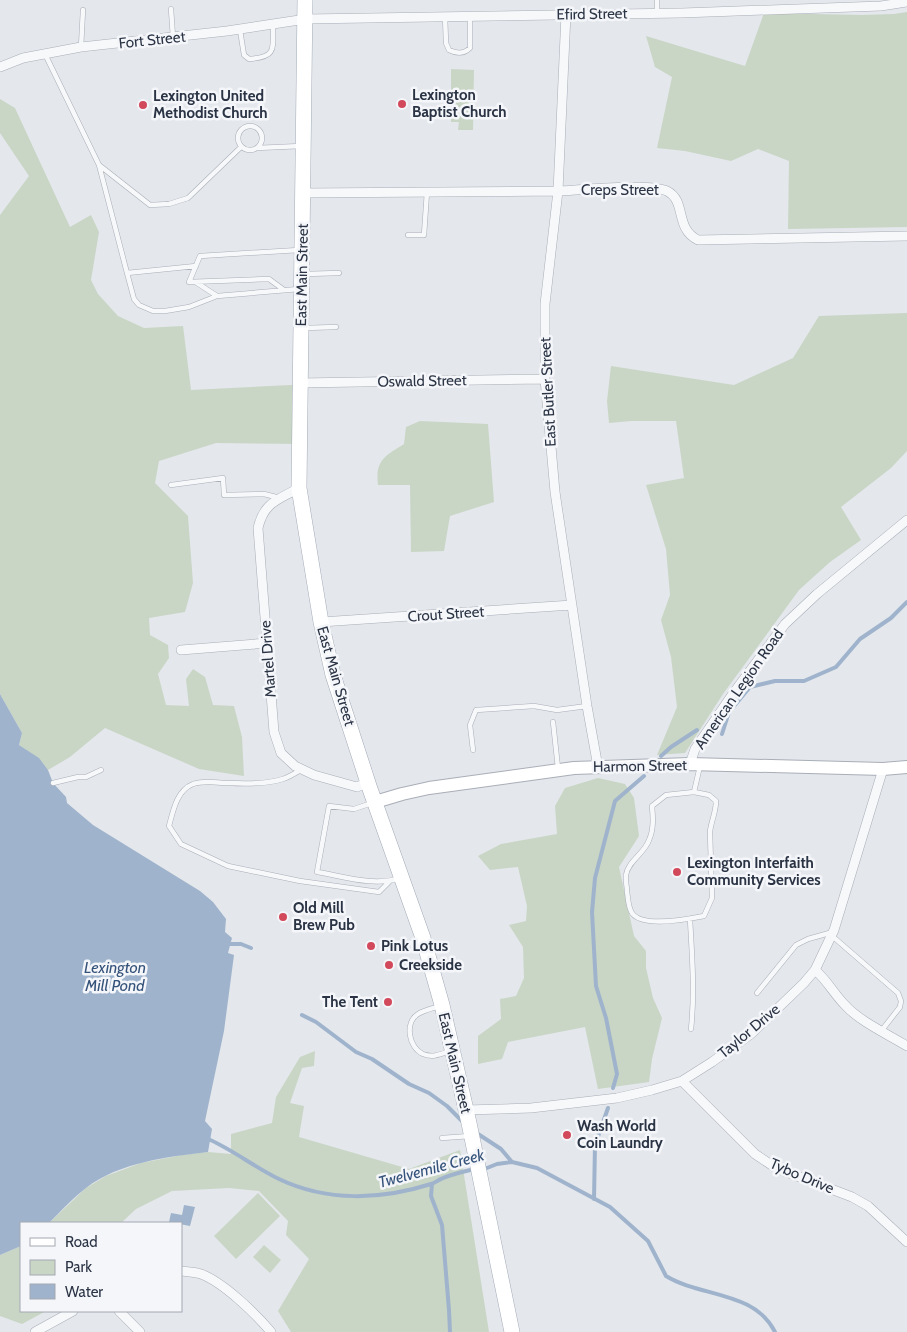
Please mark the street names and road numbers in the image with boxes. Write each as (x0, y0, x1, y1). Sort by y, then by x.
street label: Efird Street (556, 4, 628, 24)
street label: Fort Street (118, 28, 186, 52)
street label: Creps Street (581, 181, 659, 199)
street label: East Main Street (292, 223, 312, 327)
street label: East Butler Street (536, 337, 560, 447)
street label: Oswald Street (377, 371, 467, 391)
street label: Crout Street (407, 602, 485, 626)
street label: Martel Drive (256, 620, 280, 698)
street label: East Main Street (313, 624, 359, 728)
street label: American Legion Road (691, 626, 787, 752)
street label: Harmon Street (593, 756, 687, 776)
street label: Taylor Drive (714, 1000, 784, 1062)
street label: East Main Street (435, 1011, 475, 1115)
street label: Tybo Drive (767, 1154, 837, 1198)

